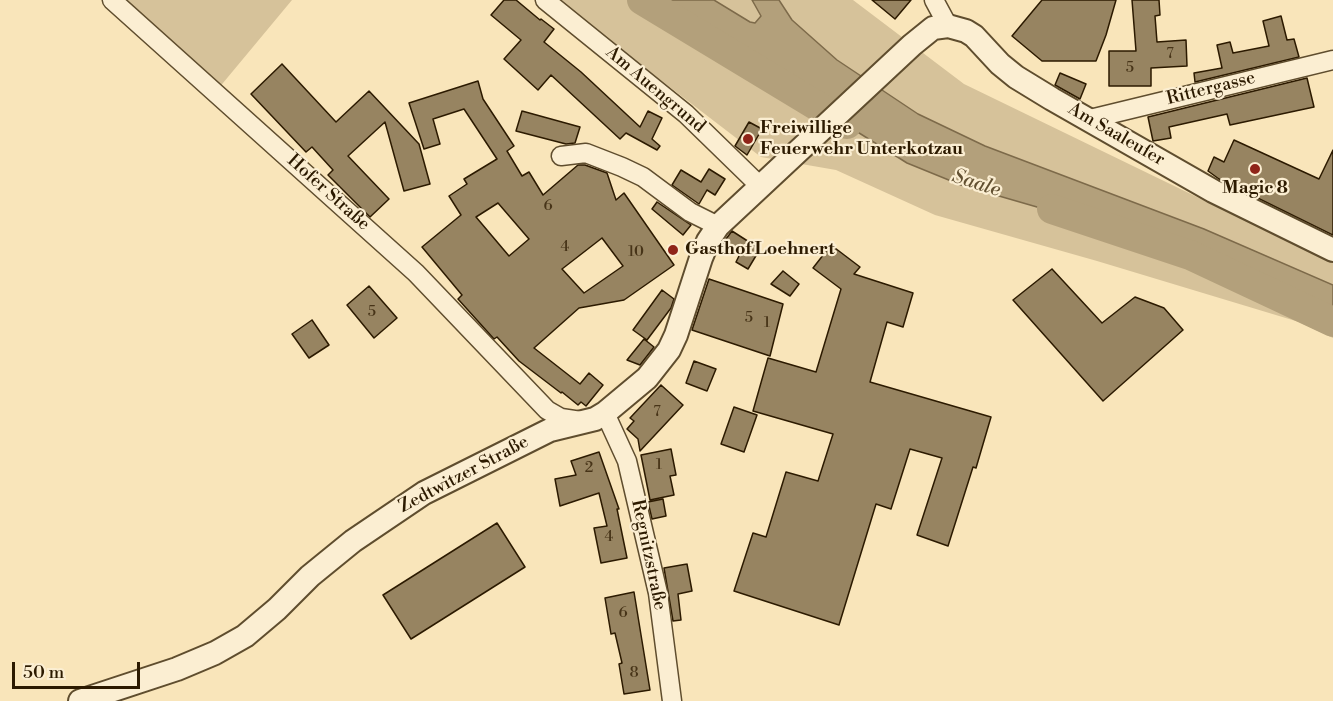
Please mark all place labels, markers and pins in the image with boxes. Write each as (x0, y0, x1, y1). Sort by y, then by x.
place label: Freiwillige Feuerwehr Unterkotzau (760, 118, 963, 160)
marker: Freiwillige Feuerwehr Unterkotzau (741, 132, 755, 146)
marker: Magic 8 (1248, 162, 1262, 176)
place label: Magic 8 (1222, 178, 1288, 200)
place label: Gasthof Loehnert (685, 239, 835, 261)
marker: Gasthof Loehnert (666, 243, 680, 257)

